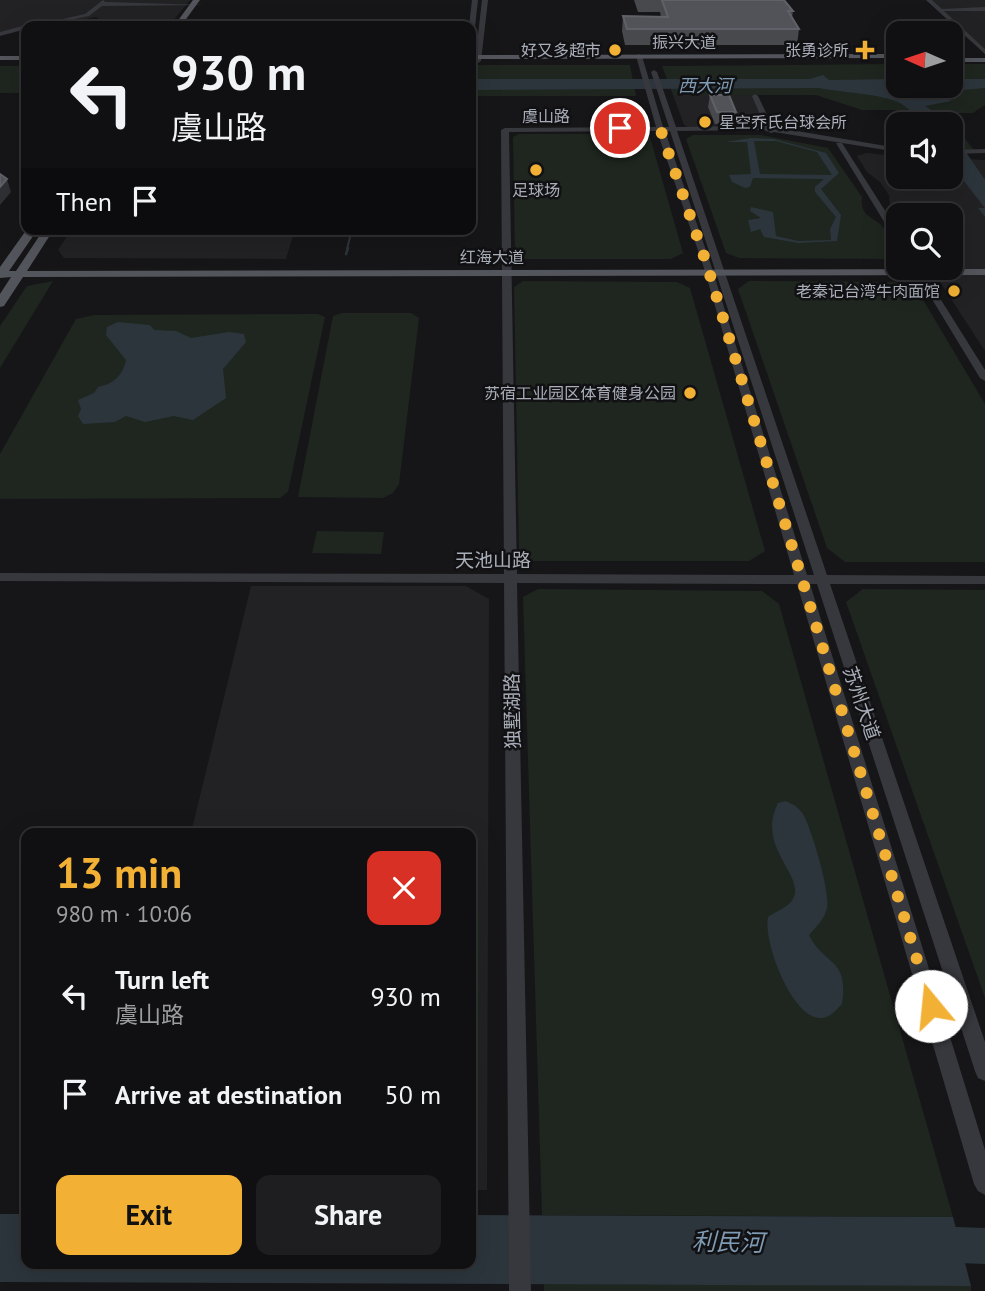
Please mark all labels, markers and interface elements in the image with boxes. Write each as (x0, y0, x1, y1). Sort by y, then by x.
north arrow (886, 21, 962, 98)
map controls (886, 21, 963, 280)
street label: 振兴大道 (652, 32, 716, 52)
text: 930 m (171, 40, 306, 104)
place label: 好又多超市 (521, 40, 601, 60)
place label: 张勇诊所 (785, 40, 849, 60)
marker: 张勇诊所 (855, 40, 875, 60)
marker: 好又多超市 (607, 42, 623, 58)
icon: left (56, 49, 147, 140)
water label: 西大河 (678, 74, 735, 97)
pin (590, 98, 650, 158)
text: 虞山路 (171, 106, 267, 148)
street label: 虞山路 (522, 106, 570, 126)
icon: arrive (601, 109, 639, 147)
place label: 星空乔氏台球会所 (719, 112, 847, 132)
button: sound (886, 112, 963, 189)
marker: 星空乔氏台球会所 (697, 114, 713, 130)
marker: 足球场 (528, 162, 544, 178)
place label: 足球场 (512, 180, 560, 200)
icon: arrive (126, 182, 164, 220)
text: Then (56, 185, 112, 218)
button: search (886, 203, 963, 280)
street label: 红海大道 (460, 247, 524, 267)
place label: 老秦记台湾牛肉面馆 (796, 281, 940, 301)
marker: 老秦记台湾牛肉面馆 (946, 283, 962, 299)
place label: 苏宿工业园区体育健身公园 (484, 383, 676, 403)
marker: 苏宿工业园区体育健身公园 (682, 385, 698, 401)
street label: 天池山路 (455, 548, 531, 572)
street label: 苏州大道 (838, 663, 886, 743)
street label: 独墅湖路 (499, 673, 525, 749)
text: 13 min (56, 845, 182, 900)
button: close (367, 851, 441, 925)
text: 980 m · 10:06 (56, 899, 192, 928)
text: Turn left (115, 963, 209, 996)
position arrow (894, 969, 968, 1043)
icon: left (56, 977, 94, 1015)
text: 930 m (370, 980, 441, 1013)
text: 虞山路 (115, 1000, 184, 1029)
icon: arrive (56, 1075, 94, 1113)
text: Arrive at destination (115, 1078, 342, 1111)
text: 50 m (385, 1078, 441, 1111)
button: Exit (56, 1175, 242, 1255)
button: Share (256, 1175, 441, 1255)
water label: 利民河 (692, 1226, 768, 1258)

